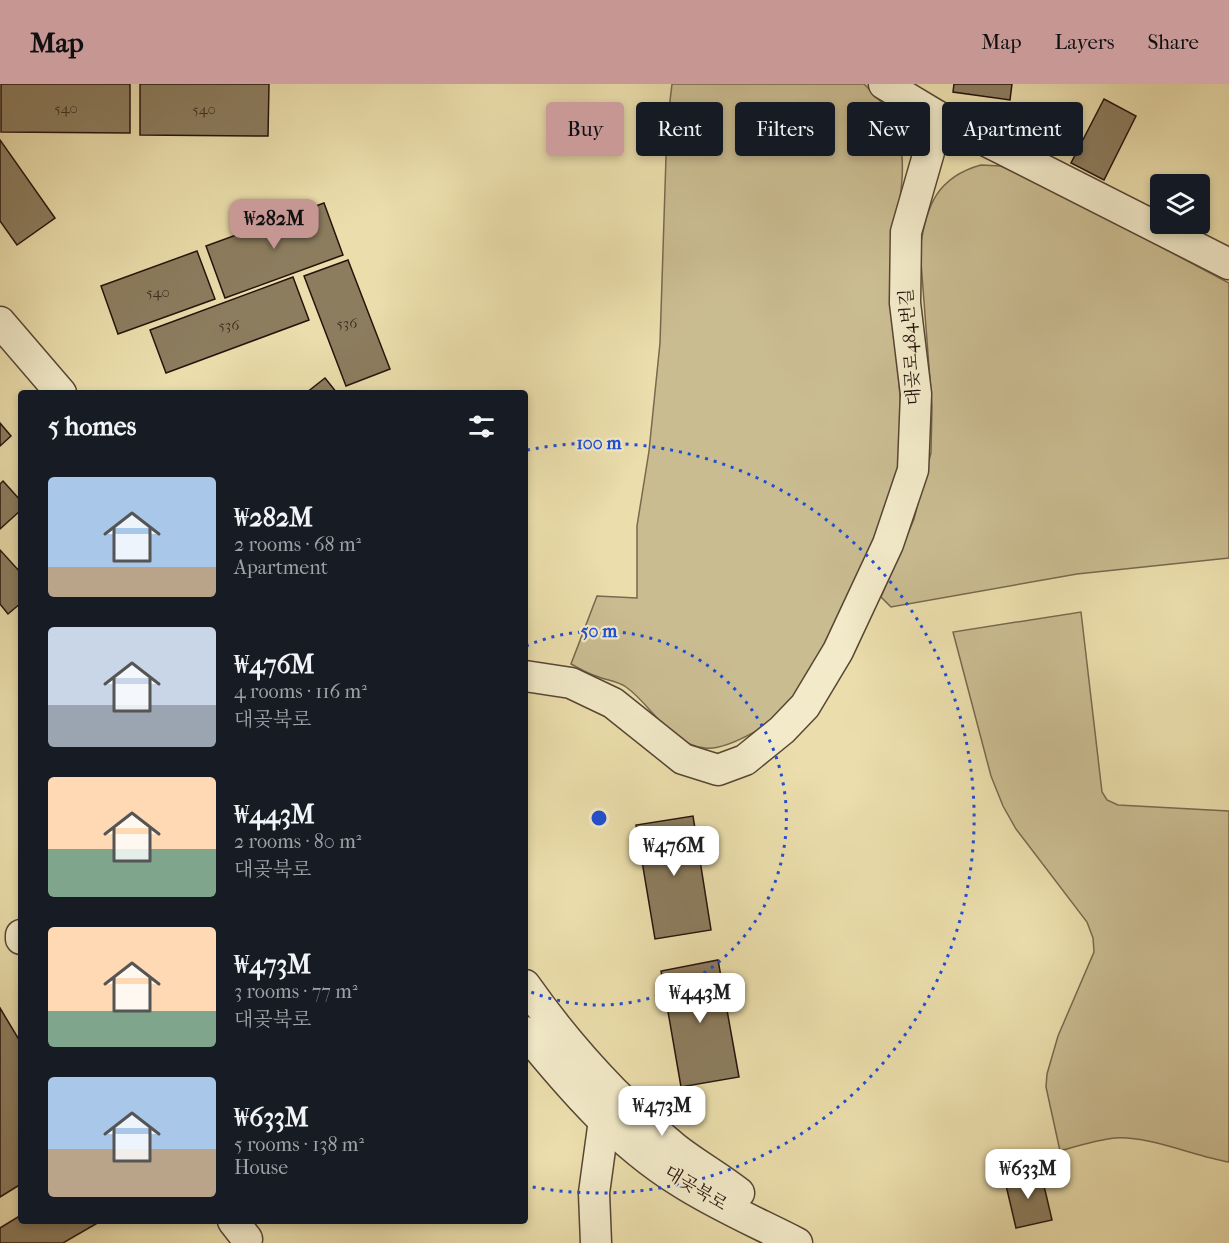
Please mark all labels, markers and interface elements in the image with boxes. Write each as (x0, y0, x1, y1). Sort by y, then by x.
text: Map (30, 26, 84, 59)
text: Map (981, 30, 1022, 54)
text: Layers (1055, 30, 1114, 54)
text: Share (1147, 30, 1199, 54)
house number: 540 (54, 99, 78, 117)
house number: 540 (192, 100, 216, 118)
chip: Buy (546, 102, 624, 156)
chip: Rent (636, 102, 723, 156)
chip: Filters (735, 102, 835, 156)
chip: New (847, 102, 930, 156)
chip: Apartment (942, 102, 1083, 156)
map controls (1150, 174, 1210, 234)
button: layers (1150, 174, 1210, 234)
pin: ₩282M (232, 199, 316, 250)
text: ₩282M (244, 207, 304, 230)
house number: 540 (146, 283, 170, 301)
street label: 대곶로484번길 (896, 288, 925, 406)
house number: 536 (337, 314, 358, 332)
house number: 536 (219, 316, 240, 334)
icon: filters (465, 410, 498, 443)
text: 5 homes (48, 411, 136, 442)
text: 100 m (576, 433, 623, 454)
icon: home (96, 501, 168, 573)
text: ₩282M (234, 502, 313, 533)
text: 2 rooms · 68 m² (234, 533, 361, 556)
text: Apartment (234, 556, 328, 579)
text: 50 m (581, 621, 618, 642)
text: ₩476M (234, 649, 314, 680)
icon: home (96, 651, 168, 723)
text: 4 rooms · 116 m² (234, 680, 367, 703)
text: 대곶북로 (234, 708, 311, 731)
text: ₩443M (234, 799, 315, 830)
icon: home (96, 801, 168, 873)
centre of rings (589, 808, 609, 828)
pin: ₩476M (632, 826, 716, 877)
text: 2 rooms · 80 m² (234, 830, 361, 853)
text: ₩476M (643, 834, 705, 857)
text: 대곶북로 (234, 858, 311, 881)
text: ₩473M (234, 949, 311, 980)
icon: home (96, 951, 168, 1023)
pin: ₩443M (658, 973, 742, 1024)
text: 3 rooms · 77 m² (234, 980, 358, 1003)
text: ₩443M (669, 981, 731, 1004)
text: 대곶북로 (234, 1008, 311, 1031)
pin: ₩473M (620, 1086, 704, 1137)
text: ₩473M (632, 1094, 692, 1117)
icon: home (96, 1101, 168, 1173)
text: ₩633M (234, 1102, 309, 1133)
text: 5 rooms · 138 m² (234, 1133, 364, 1156)
pin: ₩633M (986, 1149, 1070, 1200)
text: House (234, 1156, 288, 1179)
text: ₩633M (999, 1157, 1057, 1180)
street label: 대곶북로 (661, 1162, 731, 1215)

